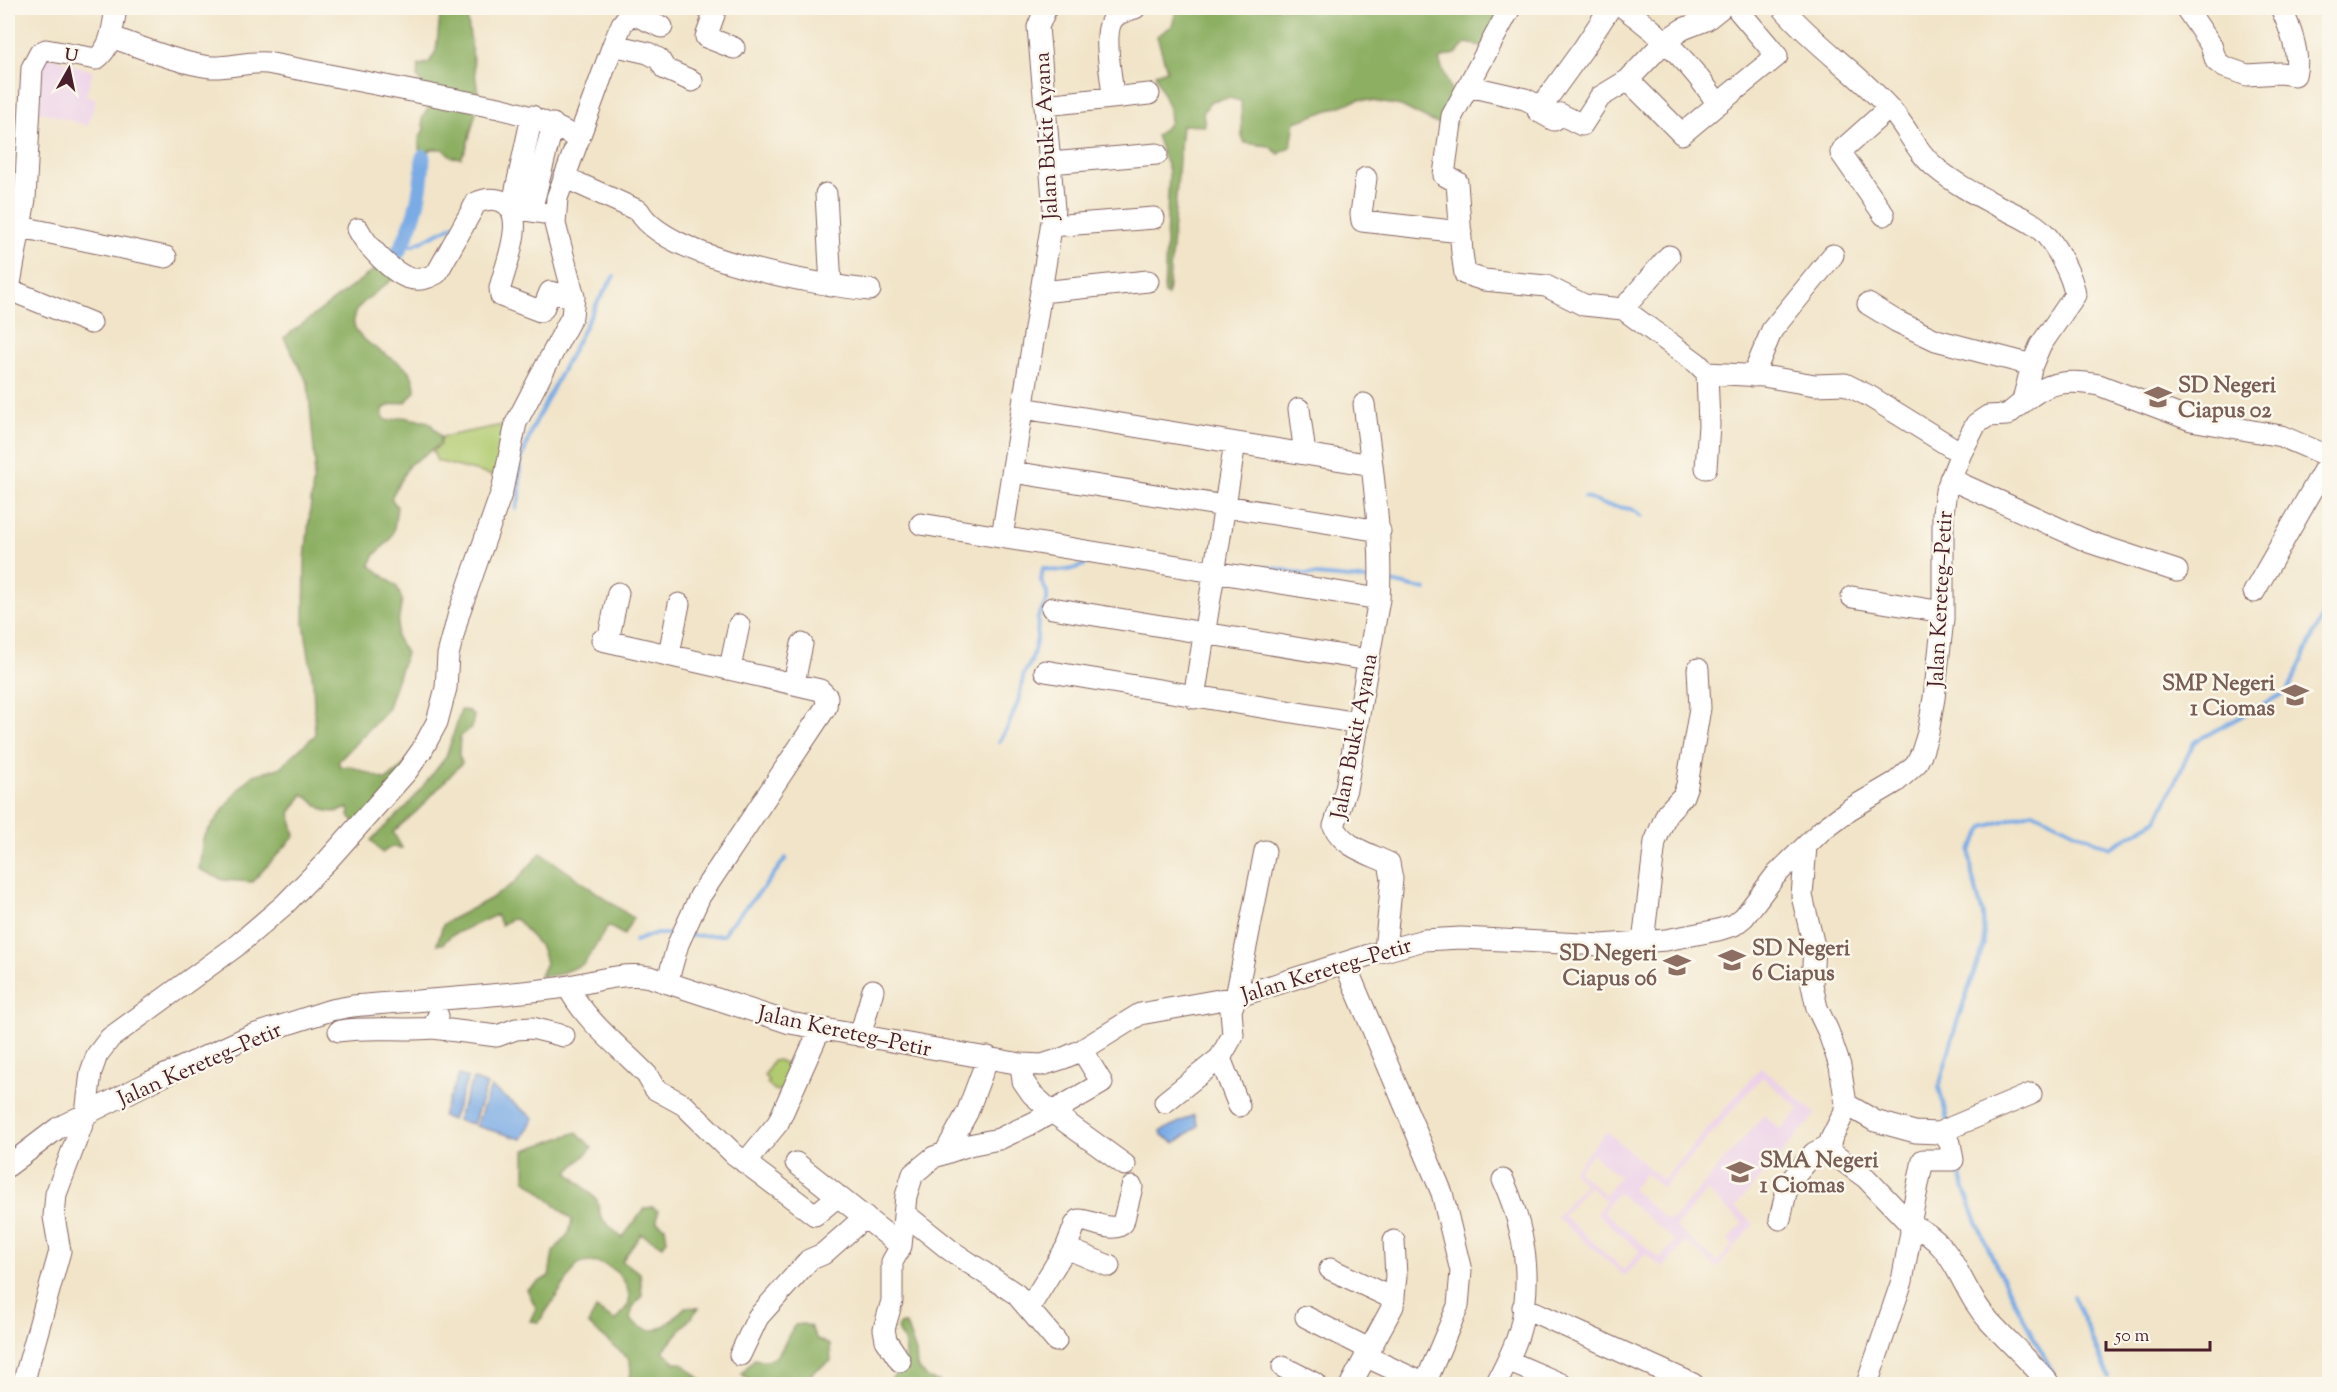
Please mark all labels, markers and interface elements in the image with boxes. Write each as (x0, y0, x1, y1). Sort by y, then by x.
north arrow (39, 39, 99, 99)
text: U (63, 44, 80, 69)
street label: Jalan Bukit Ayana (1028, 51, 1068, 222)
place label: SD Negeri Ciapus 02 (2178, 371, 2277, 428)
school or university icon: SD Negeri Ciapus 02 (2143, 382, 2173, 412)
street label: Jalan Kereteg–Petir (1921, 510, 1963, 689)
street label: Jalan Bukit Ayana (1324, 651, 1388, 823)
place label: SMP Negeri 1 Ciomas (2162, 669, 2276, 726)
school or university icon: SMP Negeri 1 Ciomas (2280, 680, 2310, 710)
street label: Jalan Kereteg–Petir (1237, 931, 1416, 1013)
place label: SD Negeri 6 Ciapus (1752, 934, 1851, 991)
place label: SD Negeri Ciapus 06 (1559, 939, 1658, 996)
school or university icon: SD Negeri 6 Ciapus (1717, 945, 1747, 975)
school or university icon: SD Negeri Ciapus 06 (1662, 950, 1692, 980)
street label: Jalan Kereteg–Petir (753, 999, 934, 1067)
street label: Jalan Kereteg–Petir (112, 1015, 288, 1117)
place label: SMA Negeri 1 Ciomas (1760, 1146, 1879, 1203)
school or university icon: SMA Negeri 1 Ciomas (1725, 1157, 1755, 1187)
scale bar (2106, 1314, 2210, 1352)
text: 50 m (2114, 1324, 2150, 1350)

